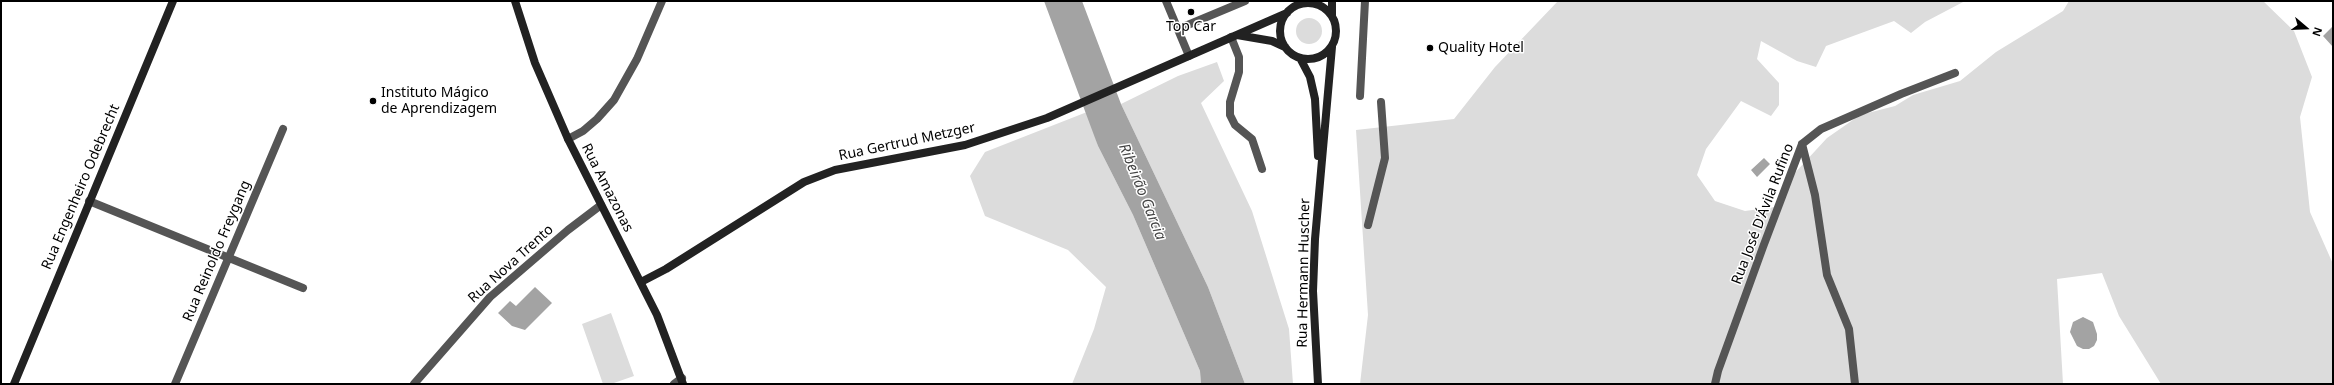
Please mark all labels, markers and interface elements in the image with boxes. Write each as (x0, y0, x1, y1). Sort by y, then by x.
marker: Top Car (1186, 7, 1196, 17)
north arrow (2286, 8, 2326, 48)
place label: Top Car (1166, 19, 1216, 35)
text: N (2309, 25, 2326, 39)
place label: Quality Hotel (1438, 40, 1524, 56)
marker: Quality Hotel (1425, 43, 1435, 53)
place label: Instituto Mágico de Aprendizagem (381, 85, 497, 118)
marker: Instituto Mágico de Aprendizagem (368, 96, 378, 106)
street label: Rua Engenheiro Odebrecht (38, 102, 124, 272)
street label: Rua Gertrud Metzger (837, 119, 977, 165)
street label: Rua Amazonas (577, 141, 637, 235)
water label: Ribeirão Garcia (1114, 141, 1170, 243)
street label: Rua José D'Ávila Rufino (1728, 141, 1798, 287)
street label: Rua Reinoldo Freygang (180, 178, 254, 324)
street label: Rua Hermann Huscher (1294, 198, 1314, 348)
street label: Rua Nova Trento (465, 221, 557, 307)

